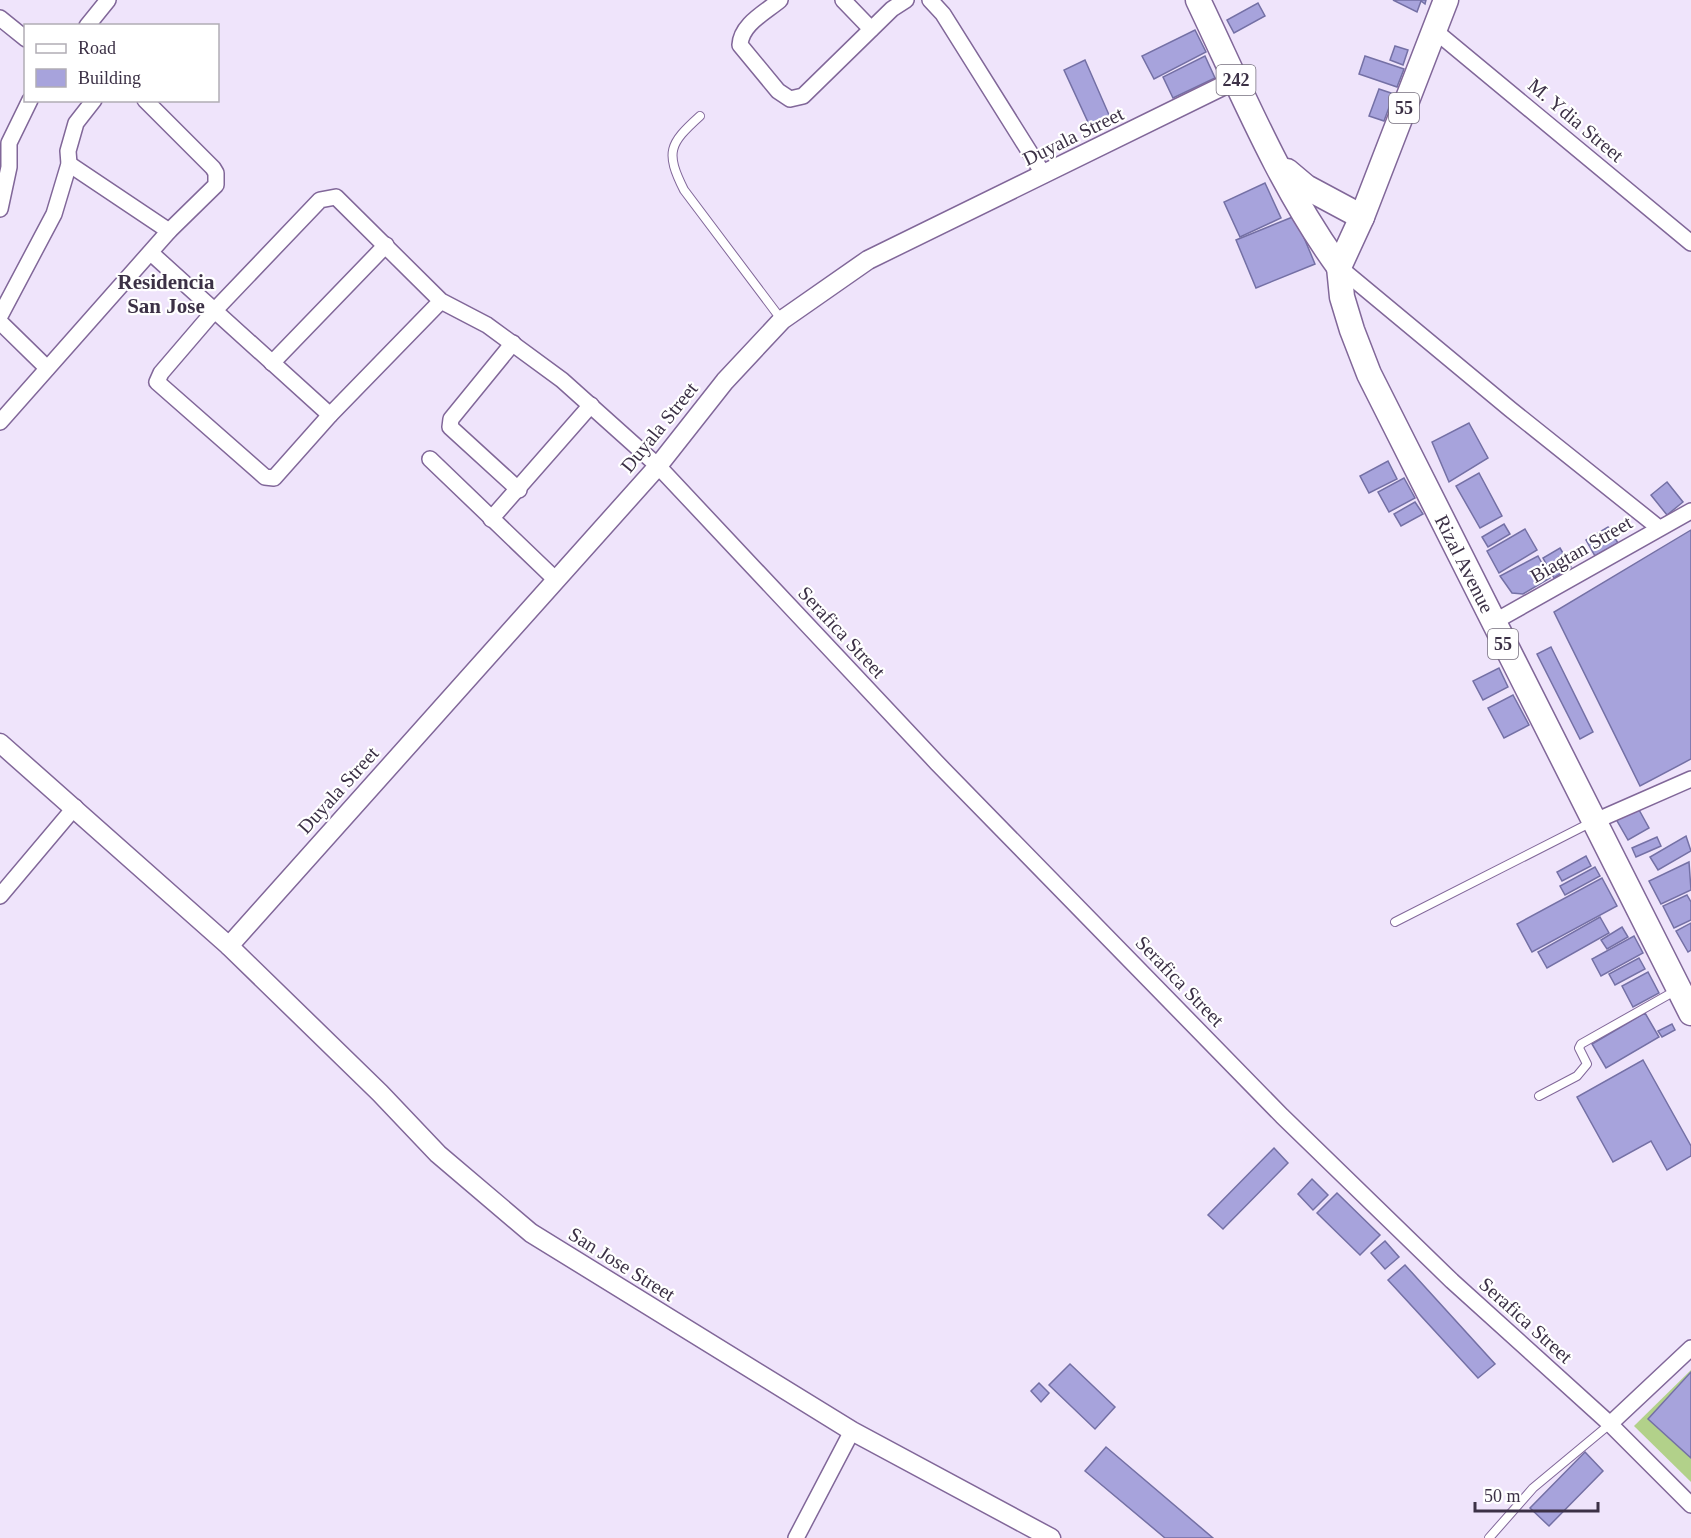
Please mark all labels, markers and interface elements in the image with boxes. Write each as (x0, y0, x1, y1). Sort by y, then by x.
legend (24, 24, 219, 102)
text: Road (78, 38, 116, 58)
road number: 242 (1216, 65, 1256, 95)
text: Building (78, 68, 141, 88)
street label: M. Ydia Street (1524, 74, 1628, 166)
road number: 55 (1389, 93, 1419, 123)
street label: Duyala Street (1019, 102, 1128, 171)
district label: Residencia San Jose (118, 270, 215, 318)
street label: Duyala Street (616, 377, 703, 477)
street label: Rizal Avenue (1431, 511, 1499, 617)
street label: Biagtan Street (1526, 511, 1637, 588)
street label: Serafica Street (794, 582, 890, 683)
road number: 55 (1488, 629, 1518, 659)
street label: Duyala Street (293, 742, 384, 839)
street label: Serafica Street (1131, 931, 1229, 1031)
street label: San Jose Street (565, 1223, 680, 1306)
street label: Serafica Street (1475, 1273, 1577, 1368)
scale bar (1475, 1475, 1598, 1513)
text: 50 m (1484, 1486, 1521, 1506)

